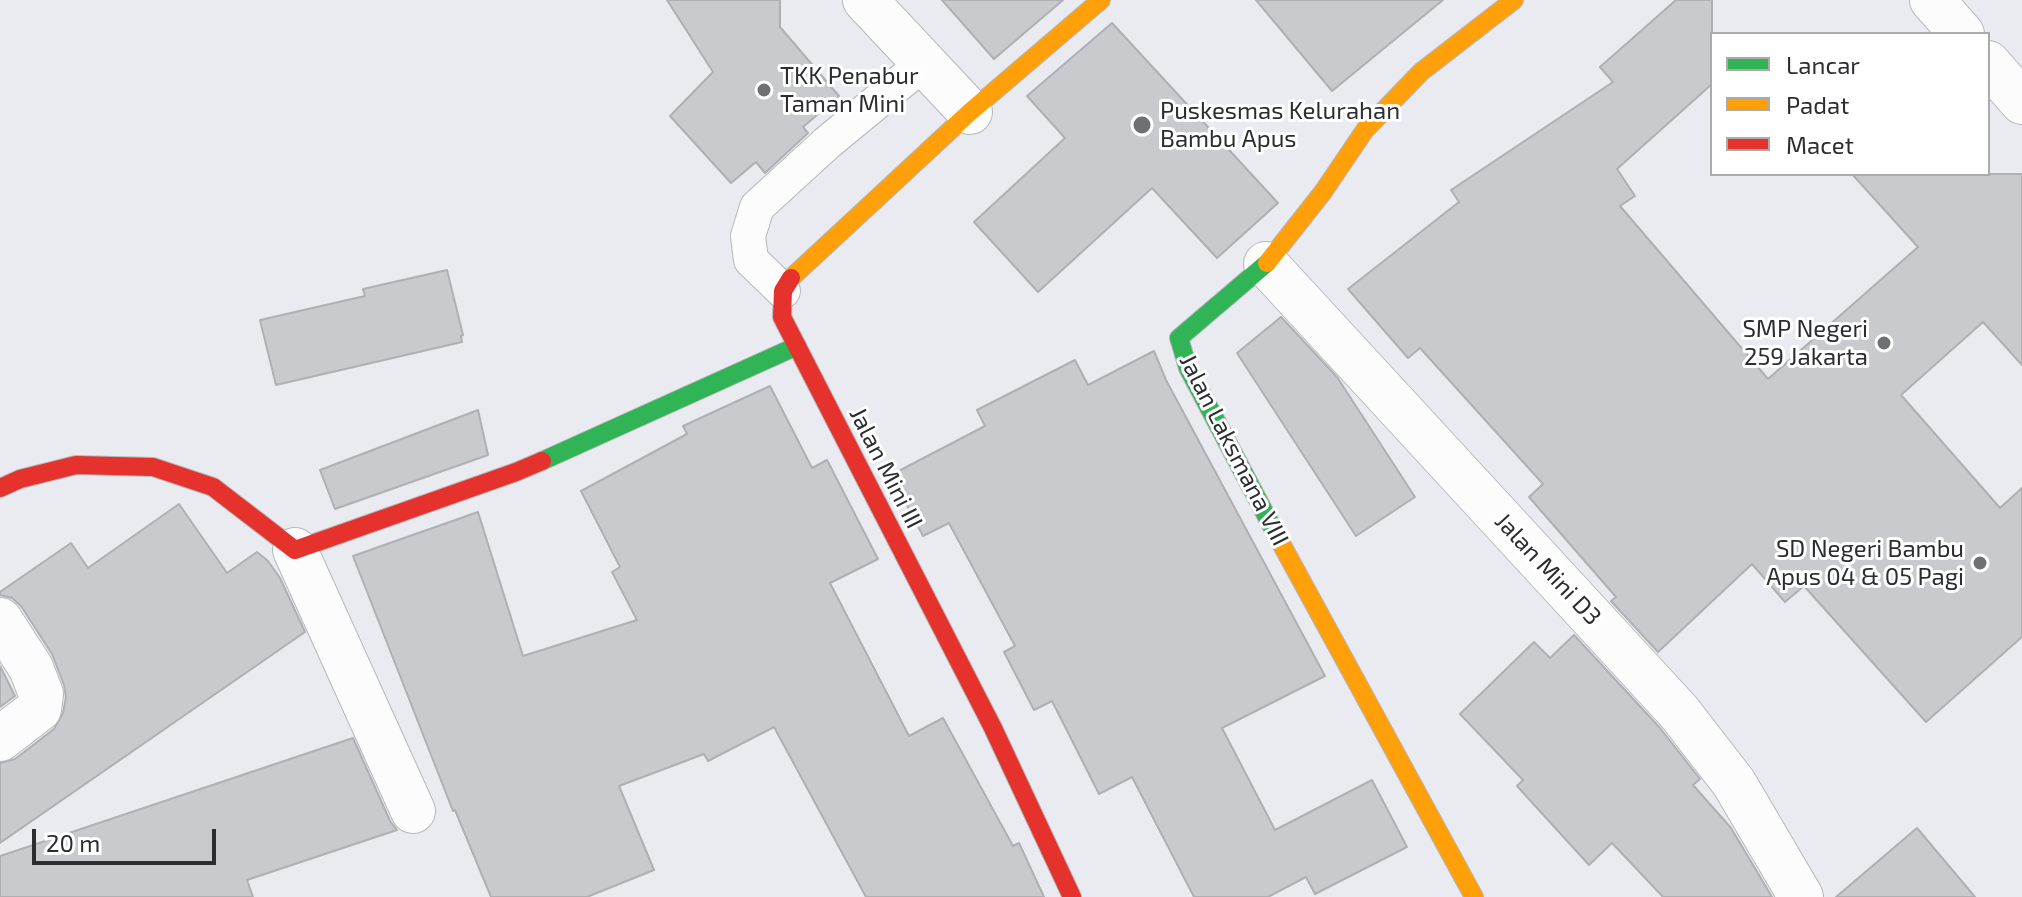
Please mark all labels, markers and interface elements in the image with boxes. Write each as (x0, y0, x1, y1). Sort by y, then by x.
legend (1710, 32, 1990, 176)
text: Lancar (1786, 50, 1860, 79)
place label: TKK Penabur Taman Mini (780, 62, 919, 118)
marker: TKK Penabur Taman Mini (755, 81, 773, 99)
text: Padat (1786, 90, 1849, 119)
place label: Puskesmas Kelurahan Bambu Apus (1160, 97, 1400, 153)
marker: Puskesmas Kelurahan Bambu Apus (1131, 114, 1153, 136)
text: Macet (1786, 130, 1854, 159)
place label: SMP Negeri 259 Jakarta (1742, 315, 1868, 371)
marker: SMP Negeri 259 Jakarta (1875, 334, 1893, 352)
street label: Jalan Laksmana VIII (1173, 349, 1295, 551)
street label: Jalan Mini III (843, 403, 929, 533)
street label: Jalan Mini D3 (1489, 507, 1607, 631)
place label: SD Negeri Bambu Apus 04 & 05 Pagi (1766, 535, 1964, 591)
marker: SD Negeri Bambu Apus 04 & 05 Pagi (1971, 554, 1989, 572)
scale bar (36, 813, 220, 863)
text: 20 m (46, 828, 100, 857)

